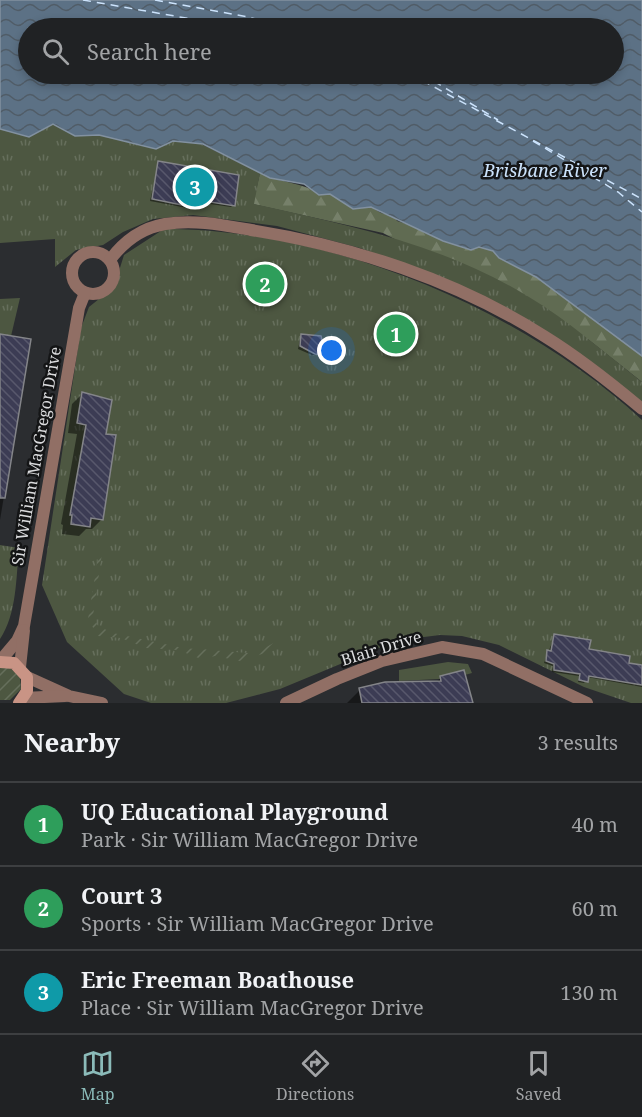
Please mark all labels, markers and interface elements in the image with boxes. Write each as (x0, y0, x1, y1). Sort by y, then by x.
search box (18, 18, 624, 84)
icon: search (39, 35, 72, 68)
text: Search here (87, 36, 212, 66)
water label: Brisbane River (482, 158, 607, 182)
pin: 3 (176, 164, 214, 210)
pin: 2 (246, 262, 284, 306)
pin: 1 (376, 312, 416, 356)
your location (317, 336, 346, 365)
street label: Sir William MacGregor Drive (6, 345, 66, 567)
street label: Blair Drive (338, 625, 424, 671)
text: Nearby (24, 724, 120, 760)
text: 3 results (538, 729, 618, 756)
text: UQ Educational Playground (81, 796, 388, 826)
text: 1 (38, 811, 49, 838)
text: 40 m (572, 811, 618, 838)
text: Park · Sir William MacGregor Drive (81, 826, 418, 853)
text: Court 3 (81, 880, 162, 910)
text: 2 (38, 895, 49, 922)
text: 60 m (572, 895, 618, 922)
text: Sports · Sir William MacGregor Drive (81, 910, 434, 937)
text: Eric Freeman Boathouse (81, 964, 354, 994)
text: 3 (38, 979, 49, 1006)
text: 130 m (560, 979, 618, 1006)
text: Place · Sir William MacGregor Drive (81, 994, 424, 1021)
tab: Map (81, 1047, 115, 1105)
tab: Directions (276, 1047, 354, 1105)
tab: Saved (516, 1047, 561, 1105)

